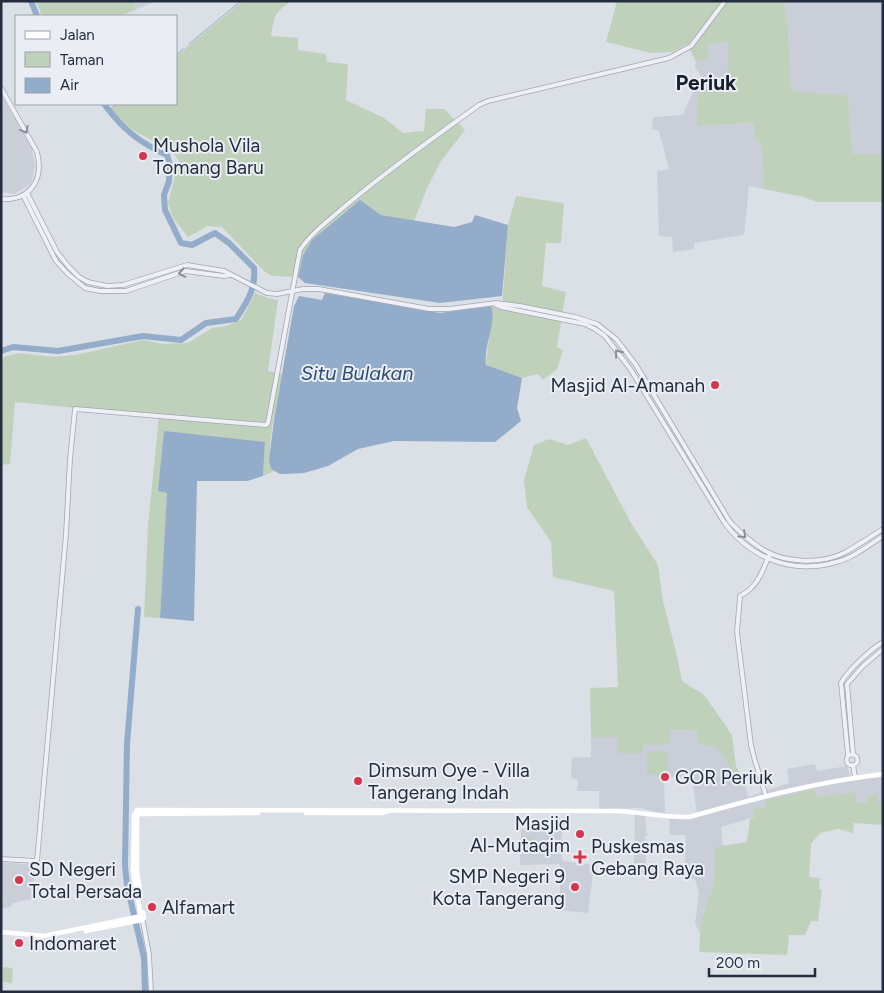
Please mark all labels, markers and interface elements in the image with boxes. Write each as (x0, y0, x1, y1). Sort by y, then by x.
legend (15, 15, 178, 105)
text: Jalan (60, 26, 95, 44)
text: Taman (60, 51, 104, 69)
district label: Periuk (676, 70, 737, 95)
text: Air (60, 76, 79, 94)
one-way arrow (19, 125, 29, 134)
place label: Mushola Vila Tomang Baru (153, 134, 264, 179)
marker: Mushola Vila Tomang Baru (137, 150, 149, 162)
one-way arrow (178, 268, 187, 278)
one-way arrow (615, 350, 623, 359)
water label: Situ Bulakan (301, 361, 413, 385)
place label: Masjid Al-Amanah (550, 374, 705, 397)
marker: Masjid Al-Amanah (709, 379, 721, 391)
one-way arrow (738, 529, 747, 538)
place label: Dimsum Oye - Villa Tangerang Indah (368, 759, 530, 804)
place label: GOR Periuk (675, 766, 773, 789)
marker: GOR Periuk (659, 771, 671, 783)
marker: Dimsum Oye - Villa Tangerang Indah (352, 775, 364, 787)
place label: Masjid Al-Mutaqim (470, 812, 570, 857)
marker: Masjid Al-Mutaqim (574, 828, 586, 840)
place label: Puskesmas Gebang Raya (591, 835, 704, 880)
marker: Puskesmas Gebang Raya (573, 850, 587, 864)
place label: SD Negeri Total Persada (29, 858, 142, 903)
place label: SMP Negeri 9 Kota Tangerang (432, 865, 565, 910)
marker: SD Negeri Total Persada (13, 874, 25, 886)
marker: SMP Negeri 9 Kota Tangerang (569, 881, 581, 893)
place label: Alfamart (162, 896, 235, 919)
marker: Alfamart (146, 901, 158, 913)
place label: Indomaret (29, 932, 117, 955)
marker: Indomaret (13, 937, 25, 949)
scale bar (709, 946, 815, 978)
text: 200 m (716, 954, 760, 972)

